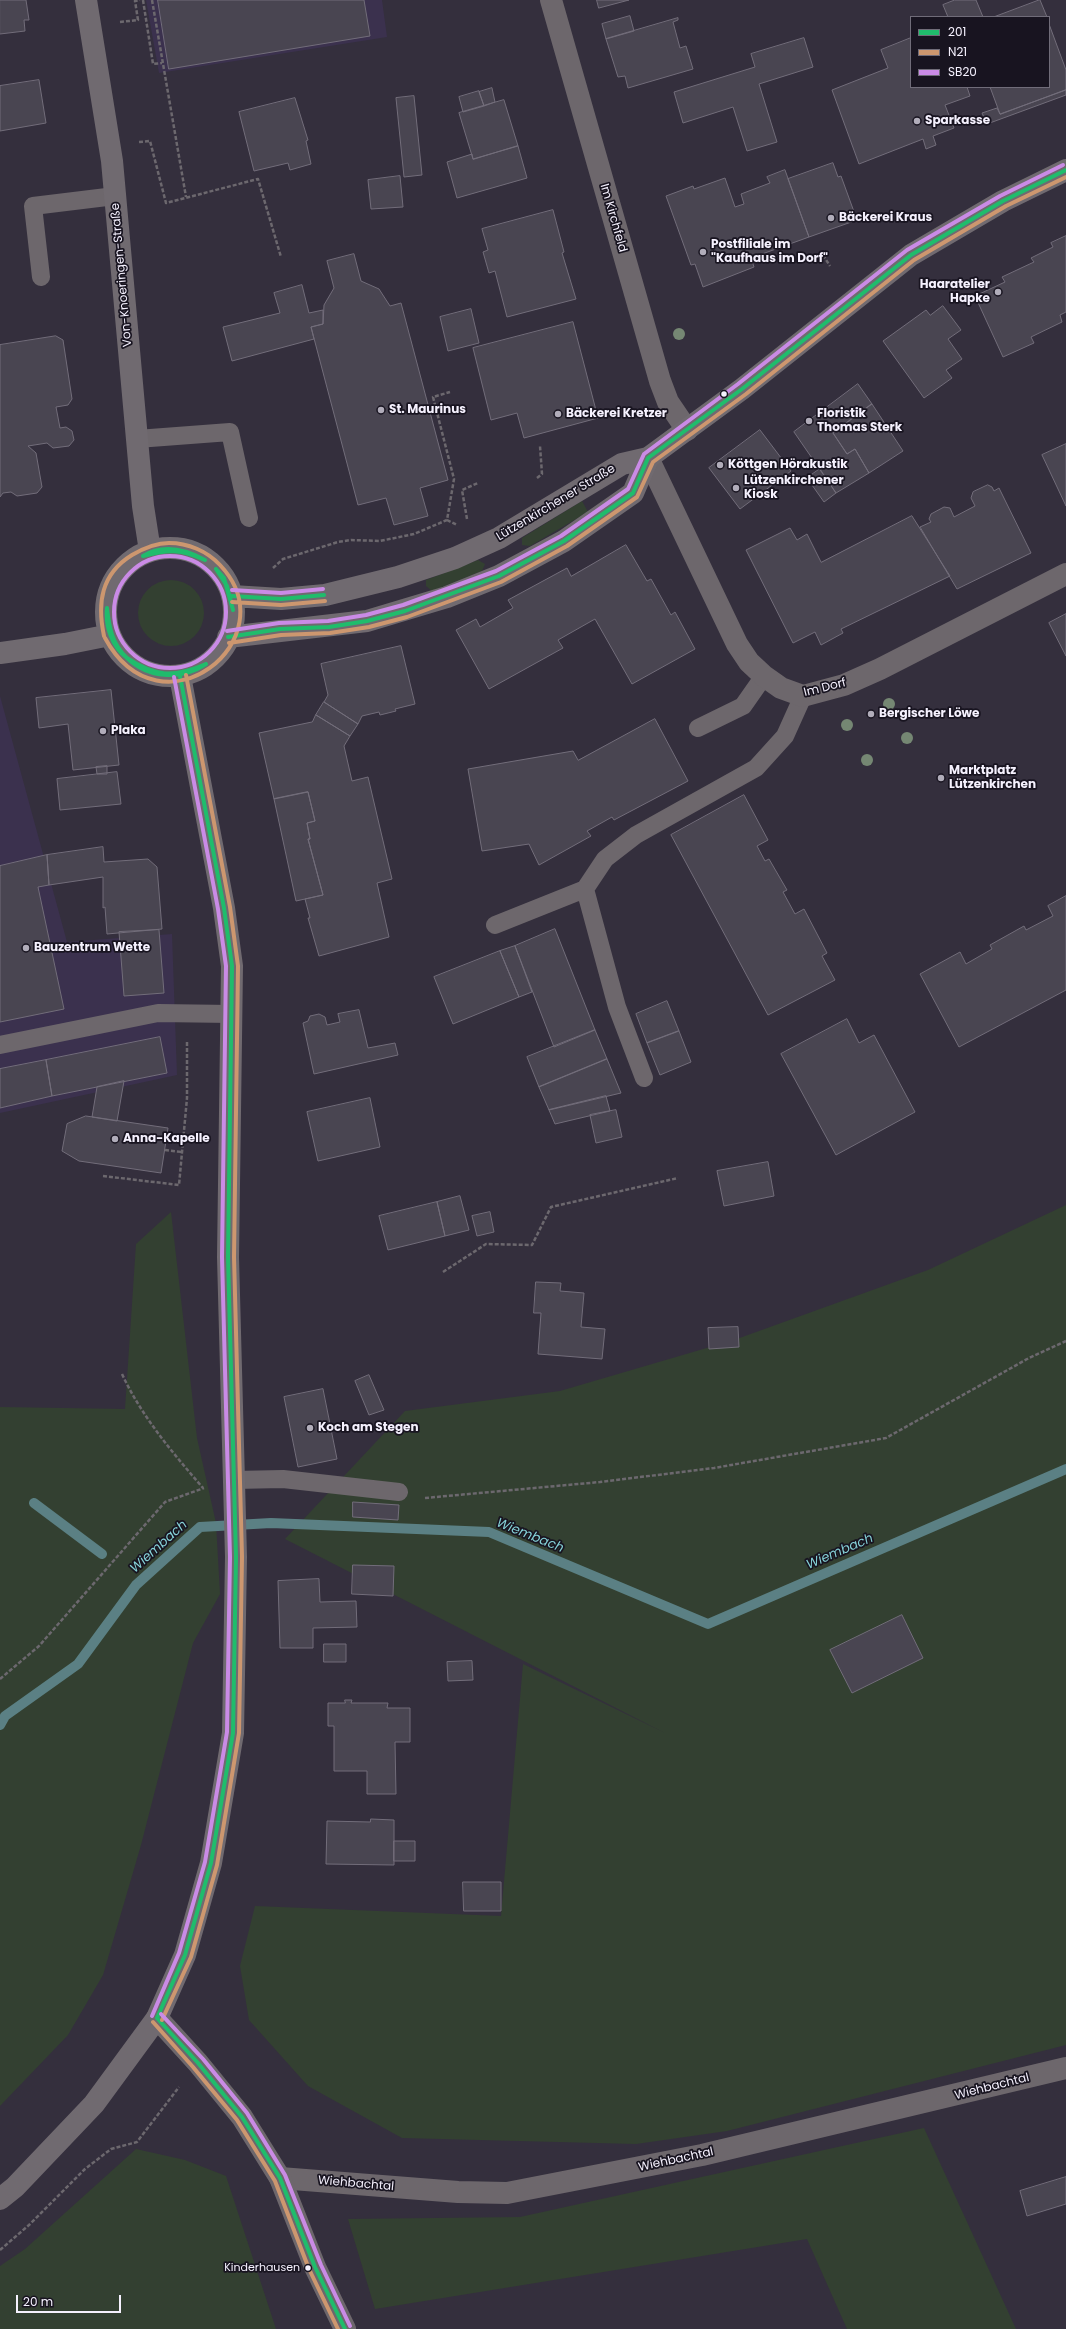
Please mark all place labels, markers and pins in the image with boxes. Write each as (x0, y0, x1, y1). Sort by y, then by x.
place label: Sparkasse (925, 114, 990, 128)
marker: Sparkasse (912, 116, 922, 126)
place label: Bäckerei Kraus (839, 211, 932, 225)
marker: Bäckerei Kraus (826, 213, 836, 223)
place label: Postfiliale im "Kaufhaus im Dorf" (711, 238, 828, 266)
marker: Postfiliale im "Kaufhaus im Dorf" (698, 247, 708, 257)
place label: Haaratelier Hapke (920, 278, 990, 306)
marker: Haaratelier Hapke (993, 287, 1003, 297)
unlabelled marker (719, 389, 729, 399)
place label: St. Maurinus (389, 403, 466, 417)
marker: St. Maurinus (376, 405, 386, 415)
place label: Bäckerei Kretzer (566, 407, 667, 421)
place label: Floristik Thomas Sterk (817, 407, 902, 435)
marker: Bäckerei Kretzer (553, 409, 563, 419)
marker: Floristik Thomas Sterk (804, 416, 814, 426)
place label: Köttgen Hörakustik (728, 458, 848, 472)
marker: Köttgen Hörakustik (715, 460, 725, 470)
place label: Lützenkirchener Kiosk (744, 474, 844, 502)
marker: Lützenkirchener Kiosk (731, 483, 741, 493)
place label: Bergischer Löwe (879, 707, 979, 721)
marker: Bergischer Löwe (866, 709, 876, 719)
place label: Plaka (111, 724, 146, 738)
marker: Plaka (98, 726, 108, 736)
place label: Marktplatz Lützenkirchen (949, 764, 1036, 792)
marker: Marktplatz Lützenkirchen (936, 773, 946, 783)
place label: Bauzentrum Wette (34, 941, 150, 955)
marker: Bauzentrum Wette (21, 943, 31, 953)
place label: Anna-Kapelle (123, 1132, 210, 1146)
marker: Anna-Kapelle (110, 1134, 120, 1144)
place label: Koch am Stegen (318, 1421, 419, 1435)
marker: Koch am Stegen (305, 1423, 315, 1433)
place label: Kinderhausen (224, 2261, 300, 2275)
marker: Kinderhausen (303, 2263, 313, 2273)

